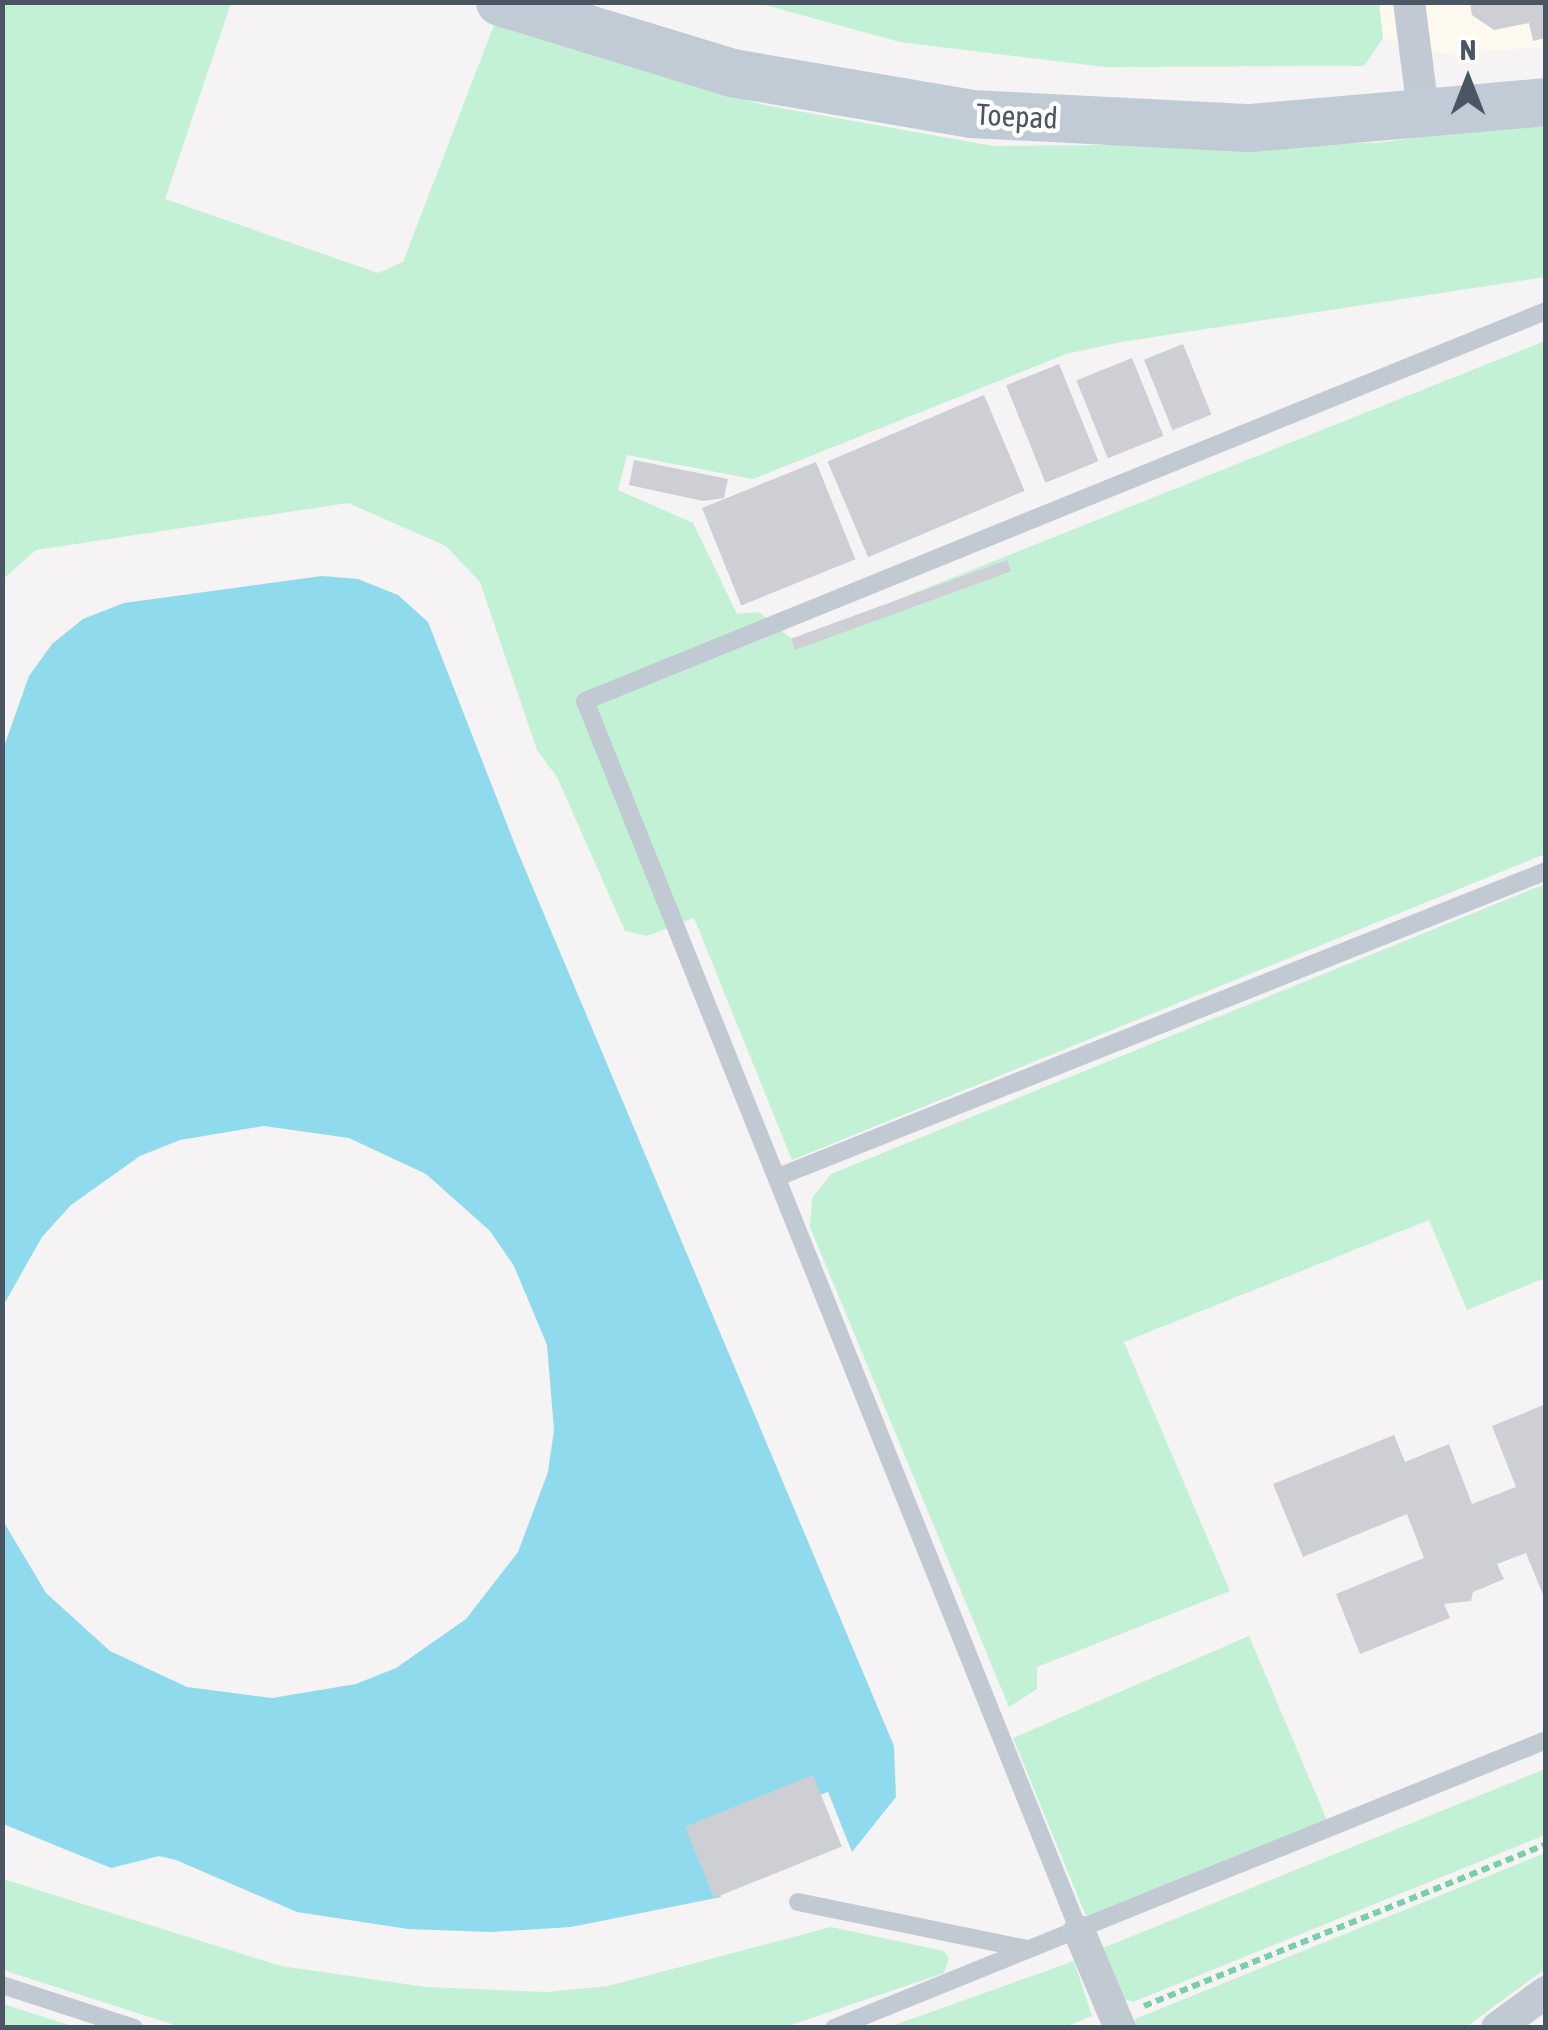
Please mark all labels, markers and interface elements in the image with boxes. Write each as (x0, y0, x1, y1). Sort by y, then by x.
north arrow (1418, 30, 1518, 130)
text: N (1460, 34, 1476, 66)
street label: Toepad (975, 96, 1059, 136)

